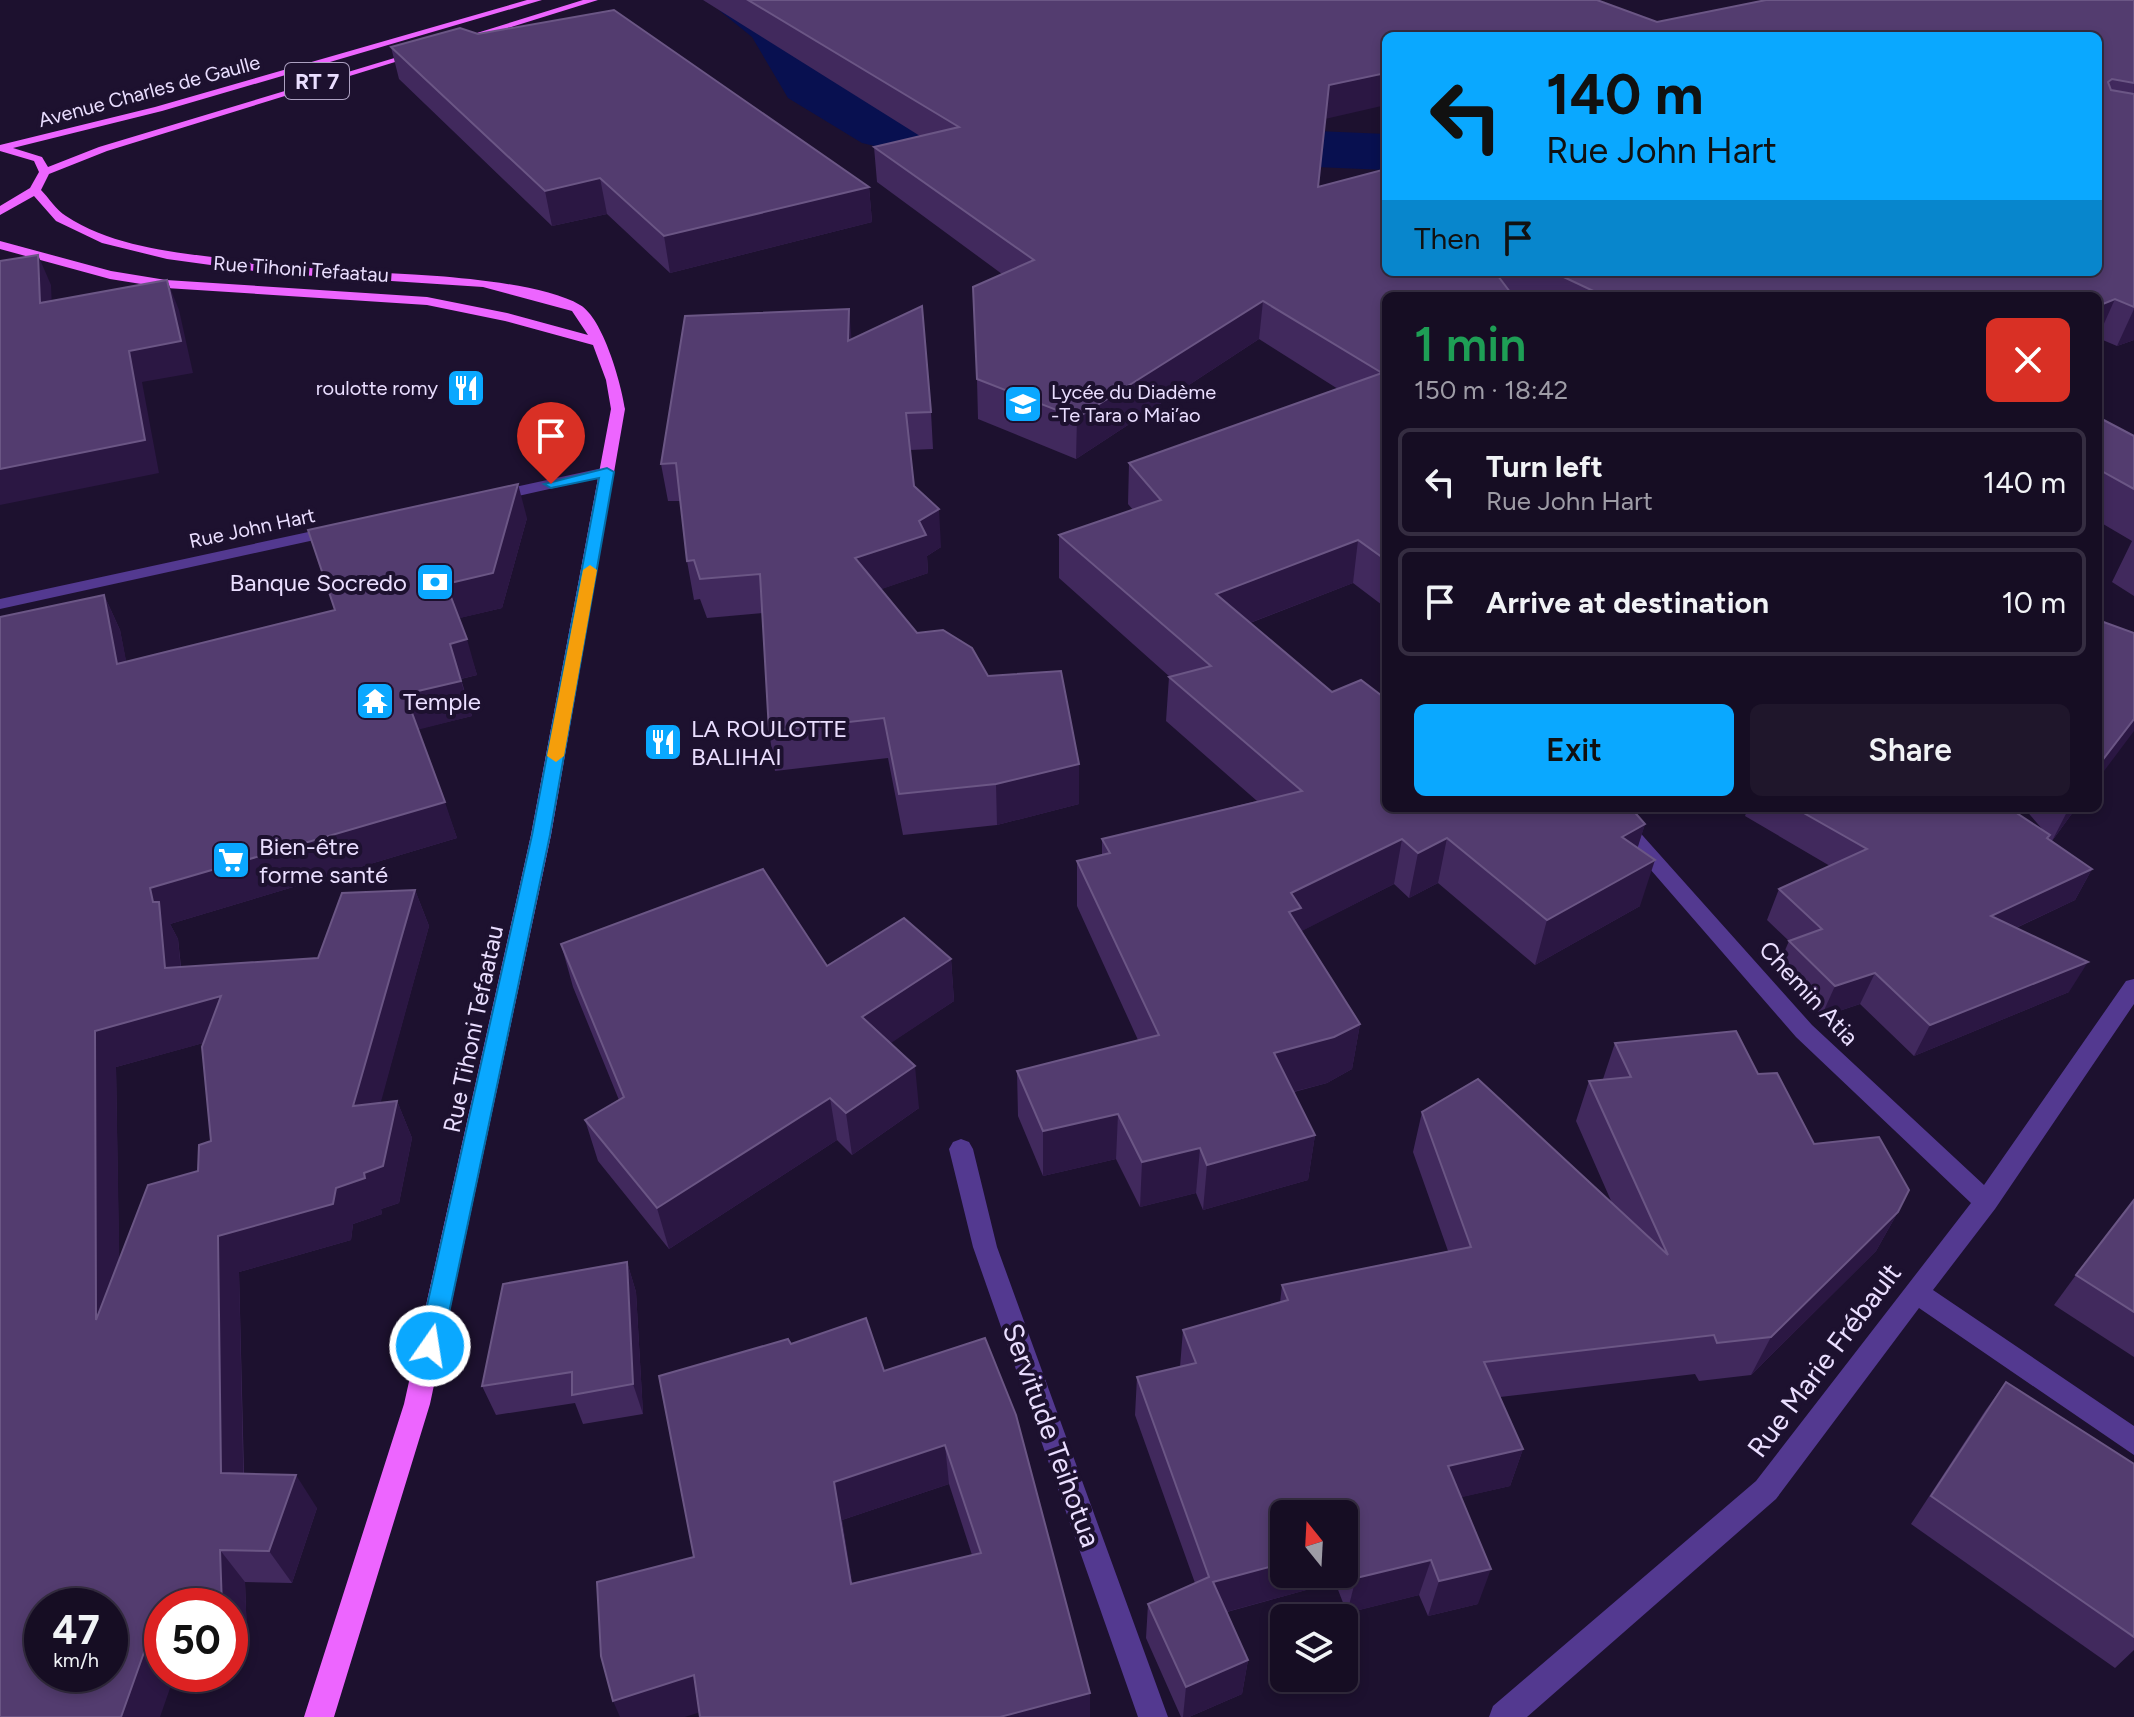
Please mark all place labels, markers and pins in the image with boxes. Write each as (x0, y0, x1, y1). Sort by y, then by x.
restaurant icon: roulotte romy (445, 367, 487, 409)
place label: roulotte romy (316, 376, 438, 400)
place label: Lycée du Diadème -Te Tara o Mai’ao (1051, 380, 1216, 427)
school or university icon: Lycée du Diadème -Te Tara o Mai’ao (1002, 383, 1044, 425)
pin (517, 402, 585, 484)
bank icon: Banque Socredo (414, 561, 456, 603)
place label: Banque Socredo (230, 568, 407, 597)
temple icon: Temple (354, 680, 396, 722)
place label: Temple (403, 687, 481, 716)
place label: LA ROULOTTE BALIHAI (691, 714, 847, 771)
restaurant icon: LA ROULOTTE BALIHAI (642, 721, 684, 763)
place label: Bien-être forme santé (259, 832, 388, 889)
supermarket icon: Bien-être forme santé (210, 839, 252, 881)

